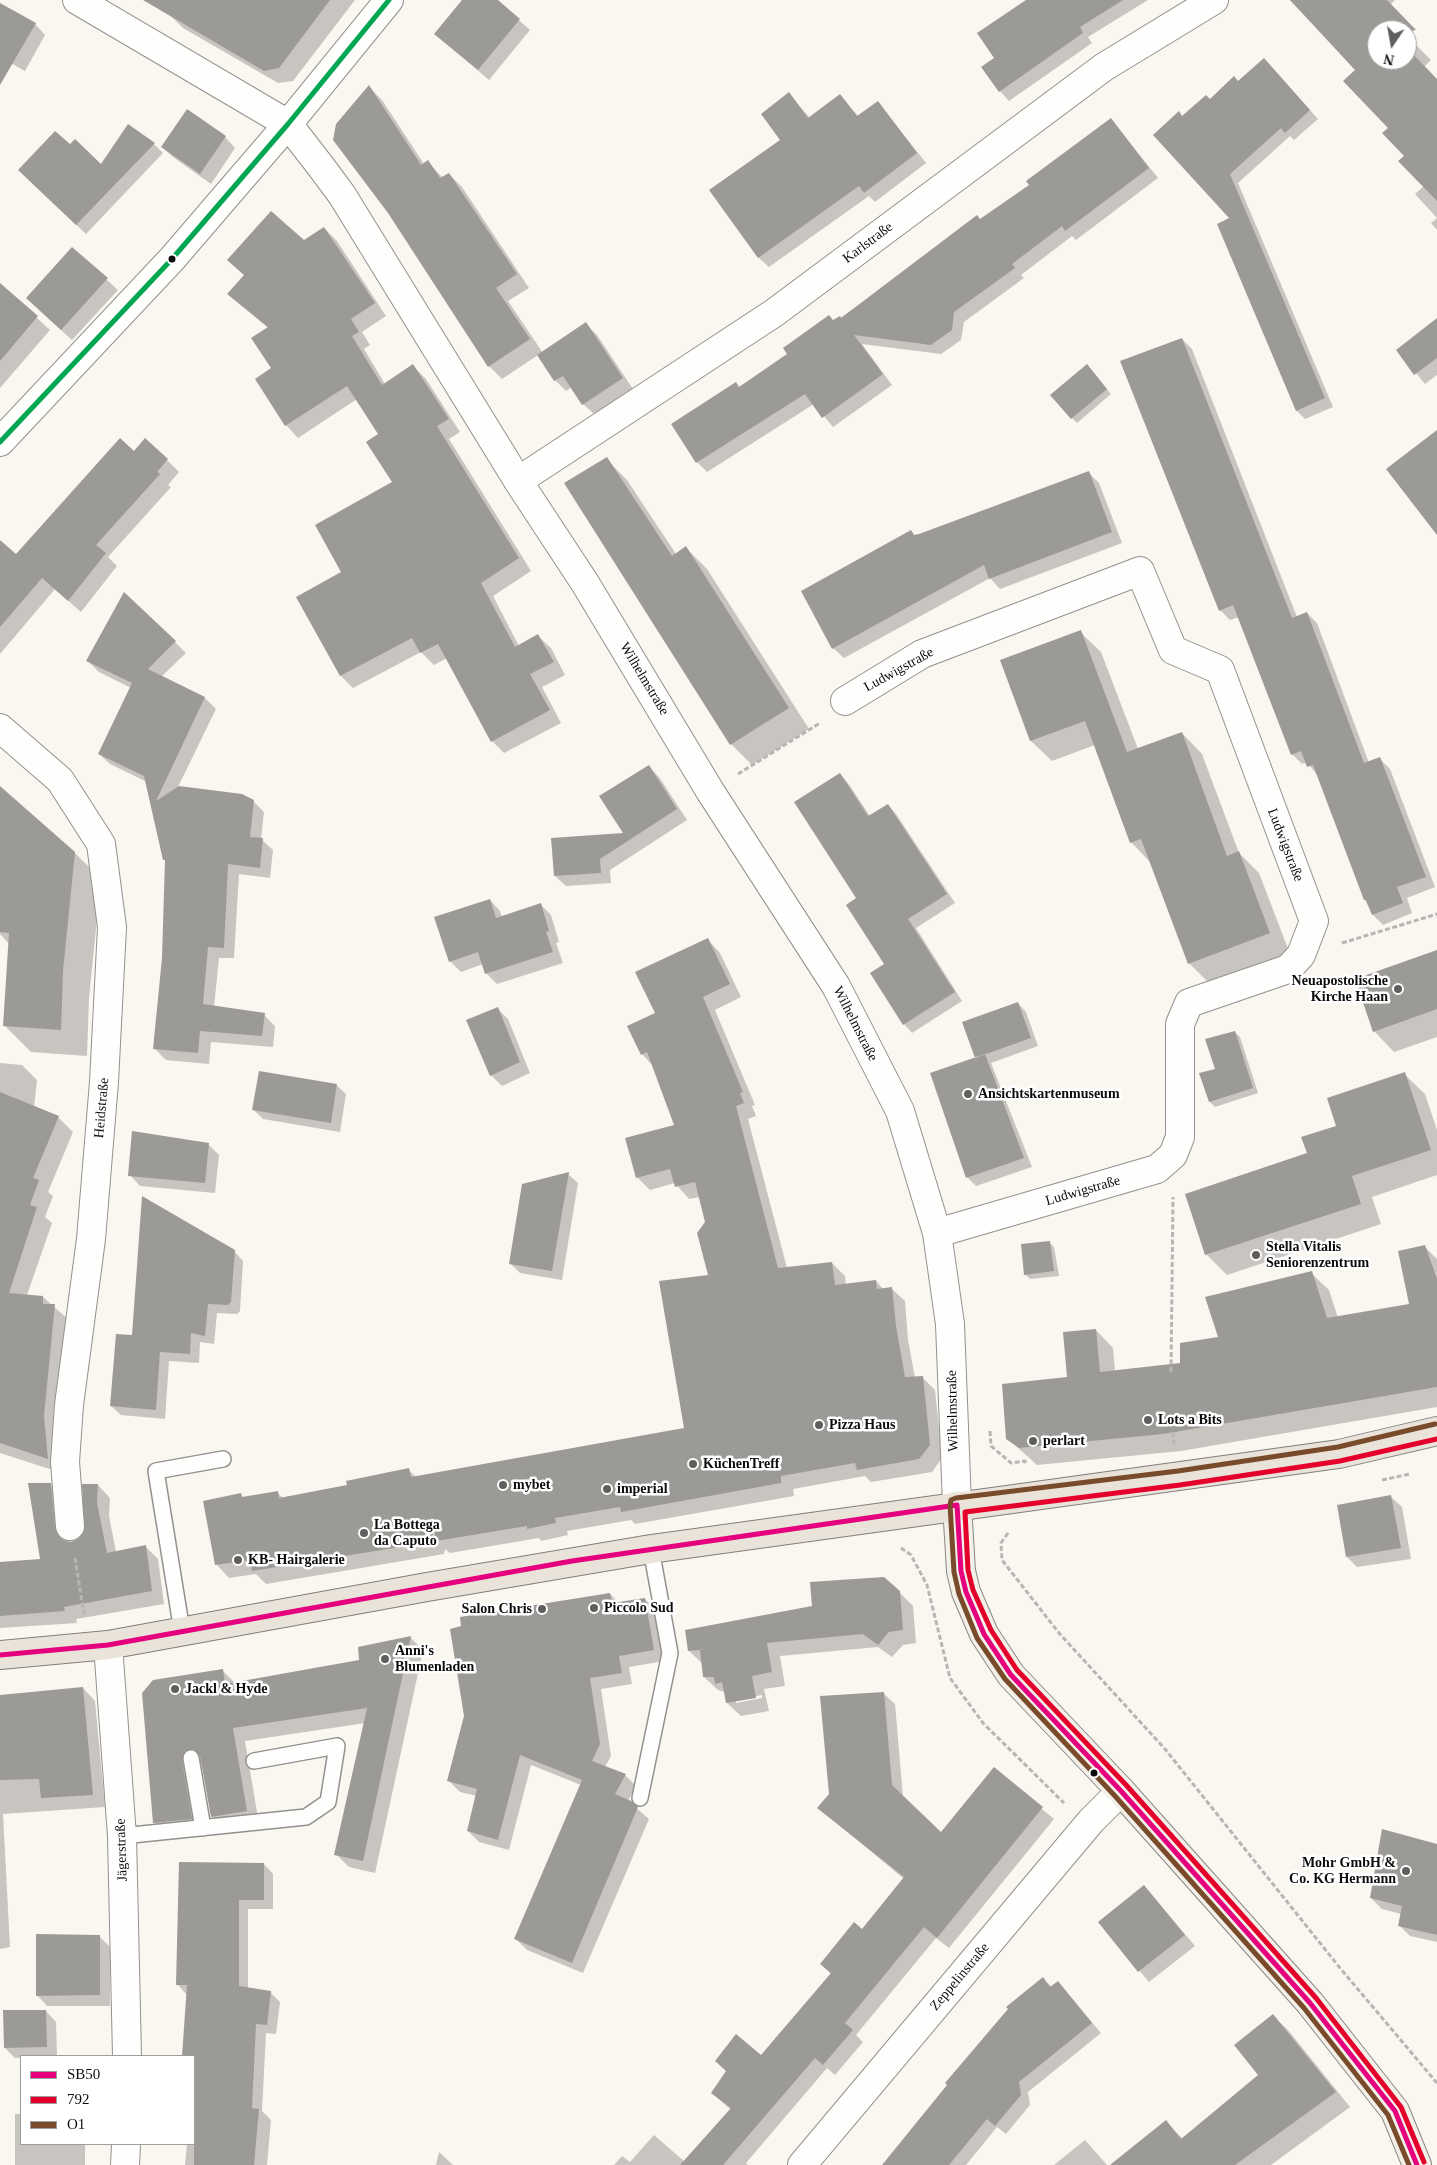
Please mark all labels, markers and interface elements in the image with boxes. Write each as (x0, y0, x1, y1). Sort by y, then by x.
north arrow (1367, 20, 1417, 70)
text: N (1382, 51, 1395, 68)
street label: Karlstraße (840, 219, 896, 267)
unlabelled marker (167, 254, 177, 264)
street label: Wilhelmstraße (616, 640, 672, 718)
street label: Ludwigstraße (861, 644, 937, 696)
street label: Ludwigstraße (1263, 806, 1307, 884)
place label: Neuapostolische Kirche Haan (1292, 973, 1388, 1006)
marker: Neuapostolische Kirche Haan (1392, 983, 1404, 995)
street label: Wilhelmstraße (829, 984, 881, 1064)
street label: Heidstraße (91, 1077, 113, 1139)
place label: Ansichtskartenmuseum (978, 1086, 1120, 1102)
marker: Ansichtskartenmuseum (962, 1088, 974, 1100)
street label: Ludwigstraße (1044, 1172, 1122, 1210)
place label: Stella Vitalis Seniorenzentrum (1266, 1239, 1369, 1272)
marker: Stella Vitalis Seniorenzentrum (1250, 1249, 1262, 1261)
street label: Wilhelmstraße (944, 1370, 962, 1452)
place label: Lots a Bits (1158, 1412, 1222, 1428)
marker: Lots a Bits (1142, 1414, 1154, 1426)
place label: Pizza Haus (829, 1417, 895, 1433)
marker: Pizza Haus (813, 1419, 825, 1431)
place label: perlart (1043, 1433, 1085, 1449)
marker: perlart (1027, 1435, 1039, 1447)
place label: KüchenTreff (703, 1456, 779, 1472)
marker: KüchenTreff (687, 1458, 699, 1470)
place label: mybet (513, 1477, 550, 1493)
marker: mybet (497, 1479, 509, 1491)
place label: imperial (617, 1481, 668, 1497)
marker: imperial (601, 1483, 613, 1495)
place label: La Bottega da Caputo (374, 1517, 440, 1550)
marker: La Bottega da Caputo (358, 1527, 370, 1539)
place label: KB- Hairgalerie (248, 1552, 345, 1568)
marker: KB- Hairgalerie (232, 1554, 244, 1566)
place label: Piccolo Sud (604, 1600, 674, 1616)
place label: Salon Chris (462, 1601, 532, 1617)
marker: Piccolo Sud (588, 1602, 600, 1614)
marker: Salon Chris (536, 1603, 548, 1615)
place label: Anni's Blumenladen (395, 1643, 474, 1675)
marker: Anni's Blumenladen (379, 1653, 391, 1665)
place label: Jackl & Hyde (185, 1681, 267, 1697)
marker: Jackl & Hyde (169, 1683, 181, 1695)
unlabelled marker (1089, 1768, 1099, 1778)
street label: Jägerstraße (113, 1818, 131, 1882)
place label: Mohr GmbH & Co. KG Hermann (1289, 1855, 1396, 1888)
marker: Mohr GmbH & Co. KG Hermann (1400, 1865, 1412, 1877)
street label: Zeppelinstraße (927, 1940, 993, 2014)
legend (20, 2055, 195, 2145)
text: SB50 (67, 2066, 100, 2082)
text: 792 (67, 2091, 90, 2107)
text: O1 (67, 2116, 85, 2132)

